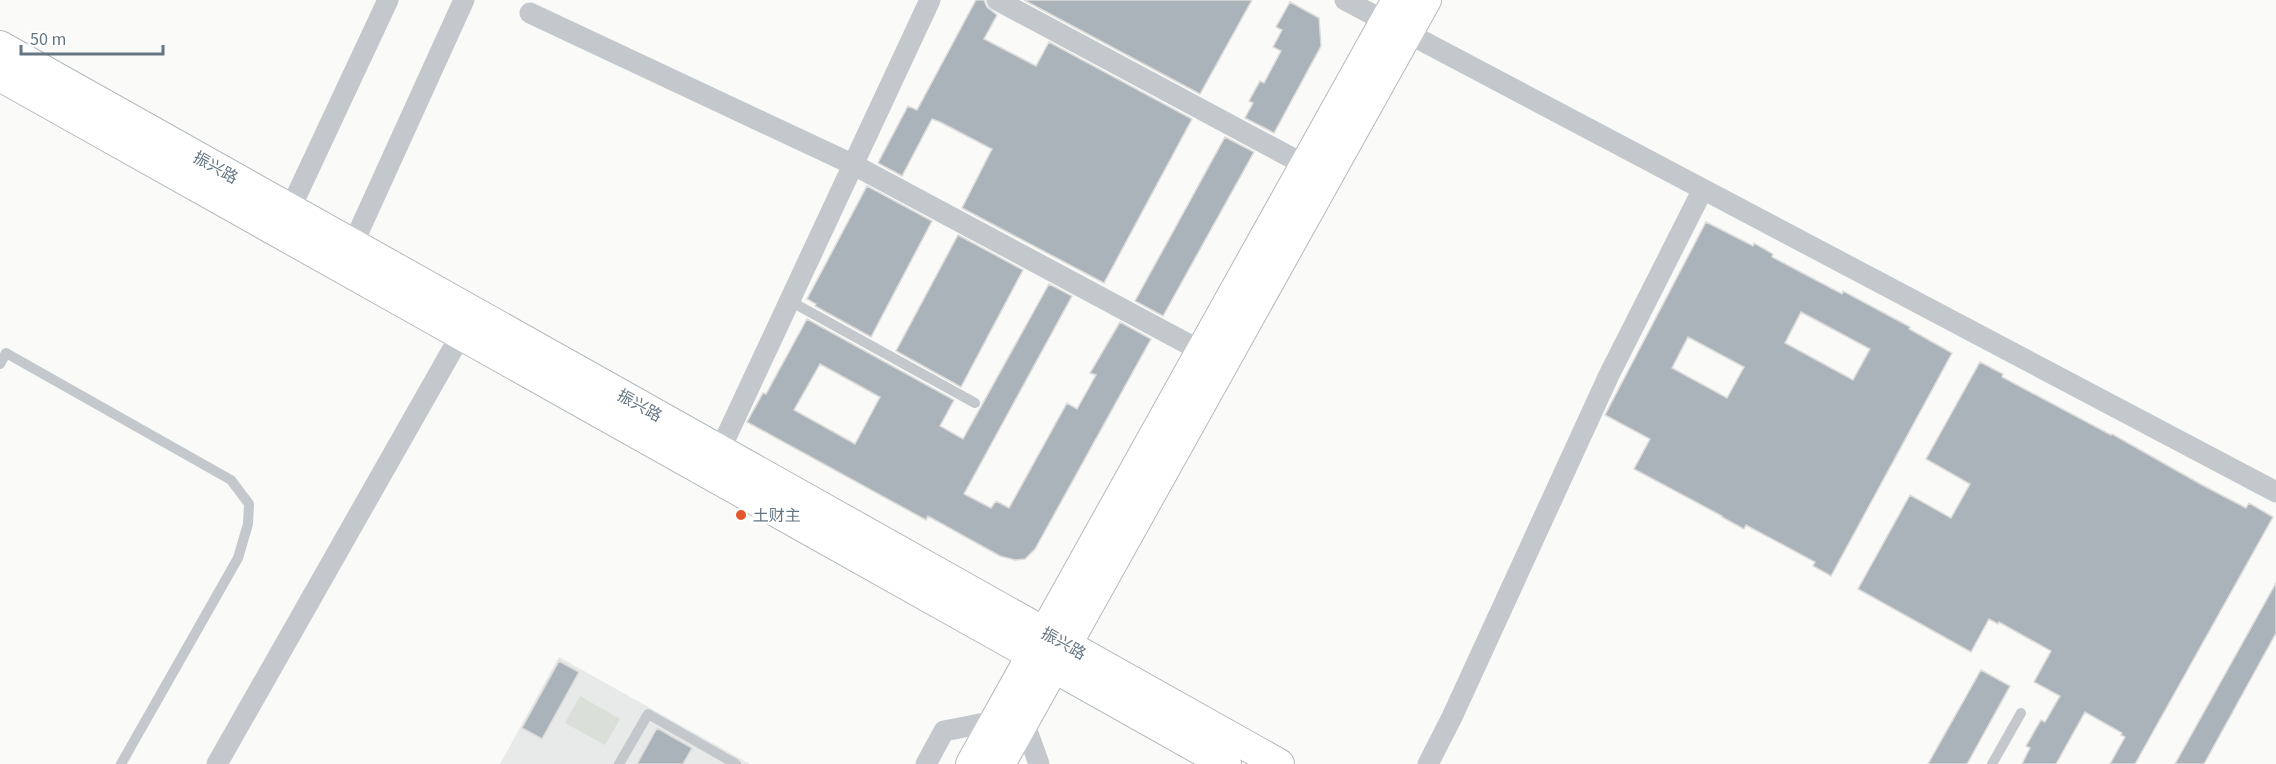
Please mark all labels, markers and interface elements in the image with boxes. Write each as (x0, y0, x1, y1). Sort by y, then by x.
scale bar (21, 18, 164, 56)
text: 50 m (30, 27, 66, 52)
street label: 振兴路 (189, 147, 242, 189)
street label: 振兴路 (613, 385, 666, 427)
place label: 土财主 (753, 505, 801, 527)
marker: 土财主 (734, 508, 748, 522)
street label: 振兴路 (1037, 623, 1090, 665)

